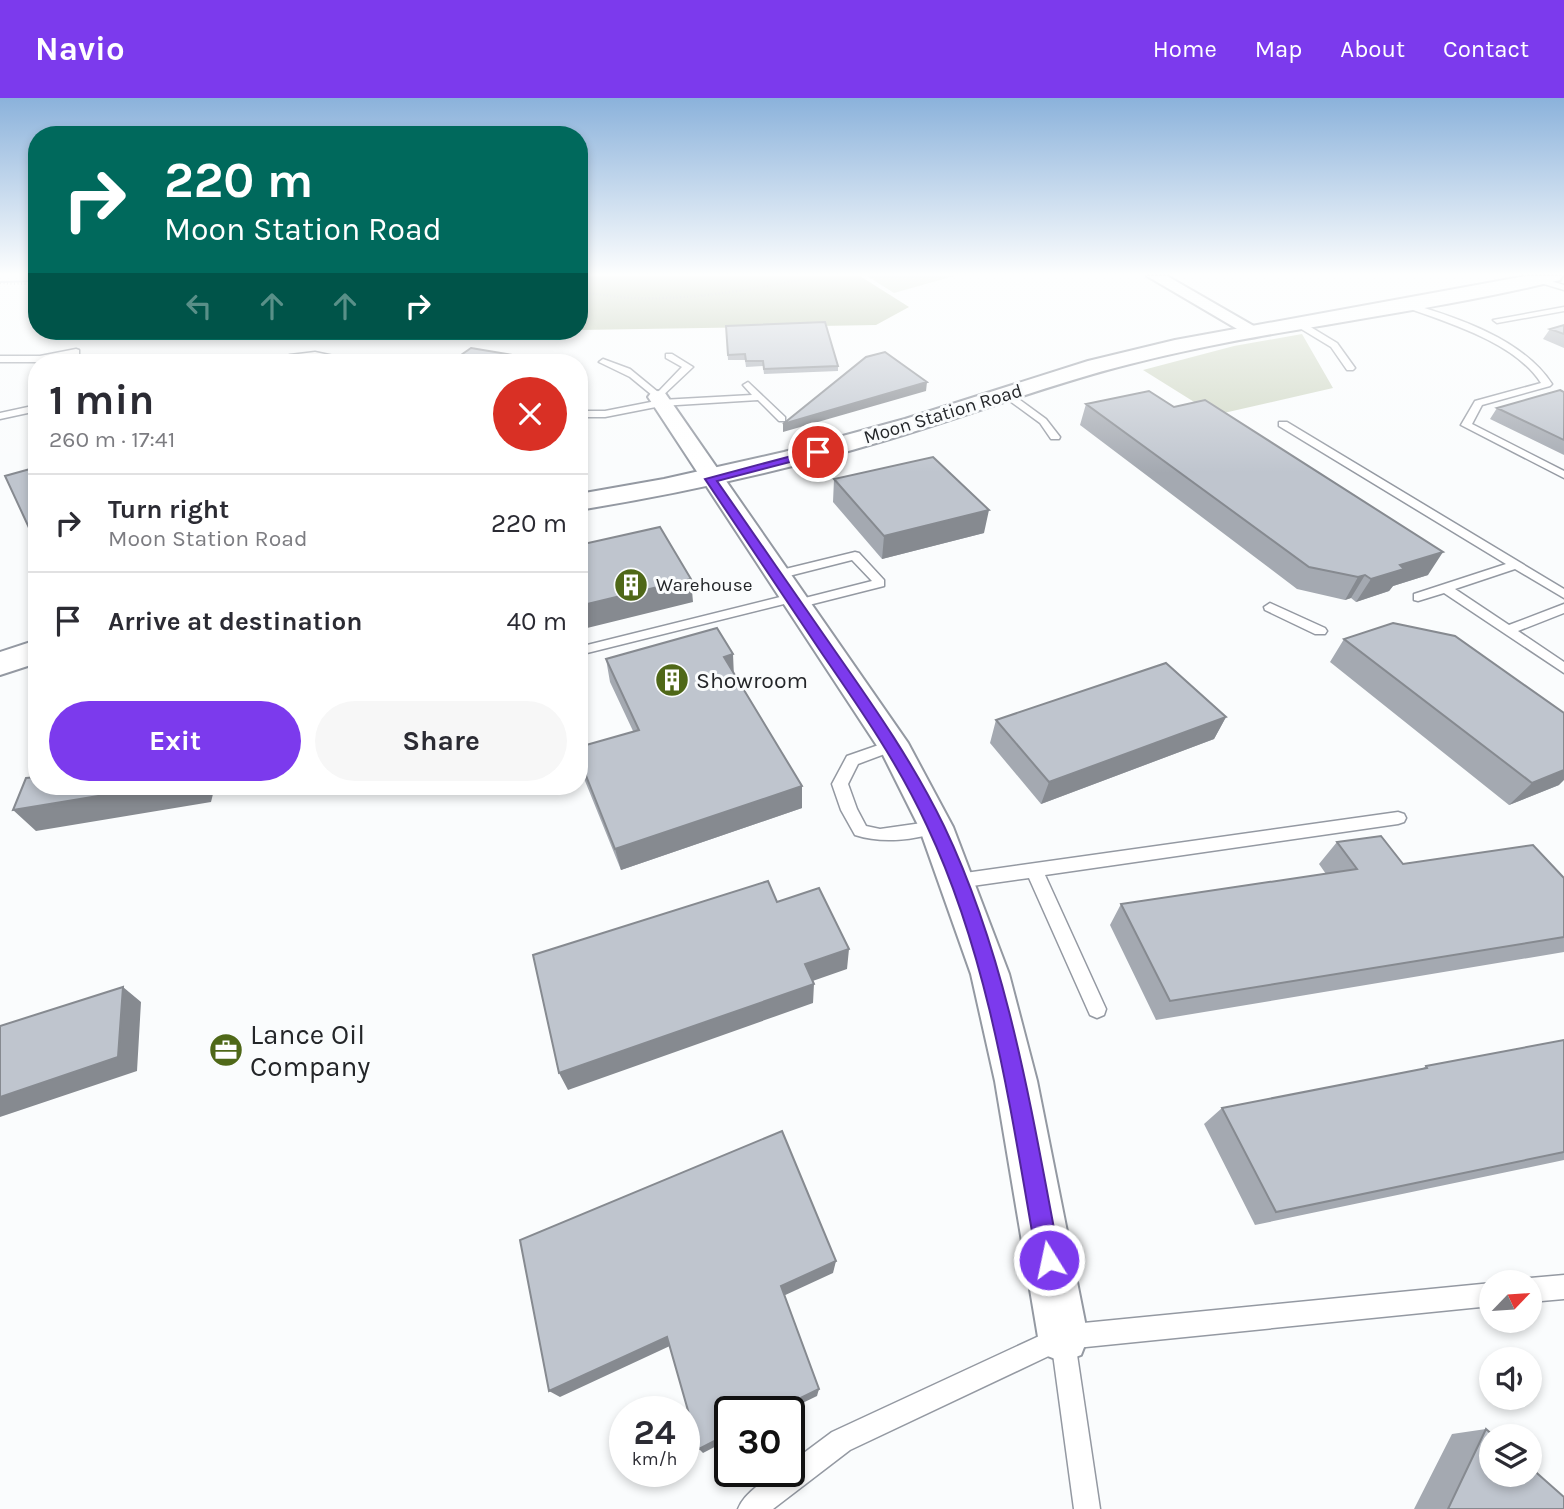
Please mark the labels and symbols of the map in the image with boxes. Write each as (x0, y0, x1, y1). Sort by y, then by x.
street label: Moon Station Road (861, 379, 1025, 449)
pin (788, 422, 848, 482)
building icon: Warehouse (612, 566, 650, 604)
place label: Warehouse (656, 574, 753, 596)
building icon: Showroom (653, 661, 691, 699)
place label: Showroom (696, 667, 808, 694)
place label: Lance Oil Company (250, 1018, 370, 1083)
office icon: Lance Oil Company (207, 1031, 245, 1069)
position arrow (1012, 1223, 1086, 1297)
north arrow (1479, 1270, 1542, 1334)
speed limit sign: 30 (714, 1396, 805, 1487)

